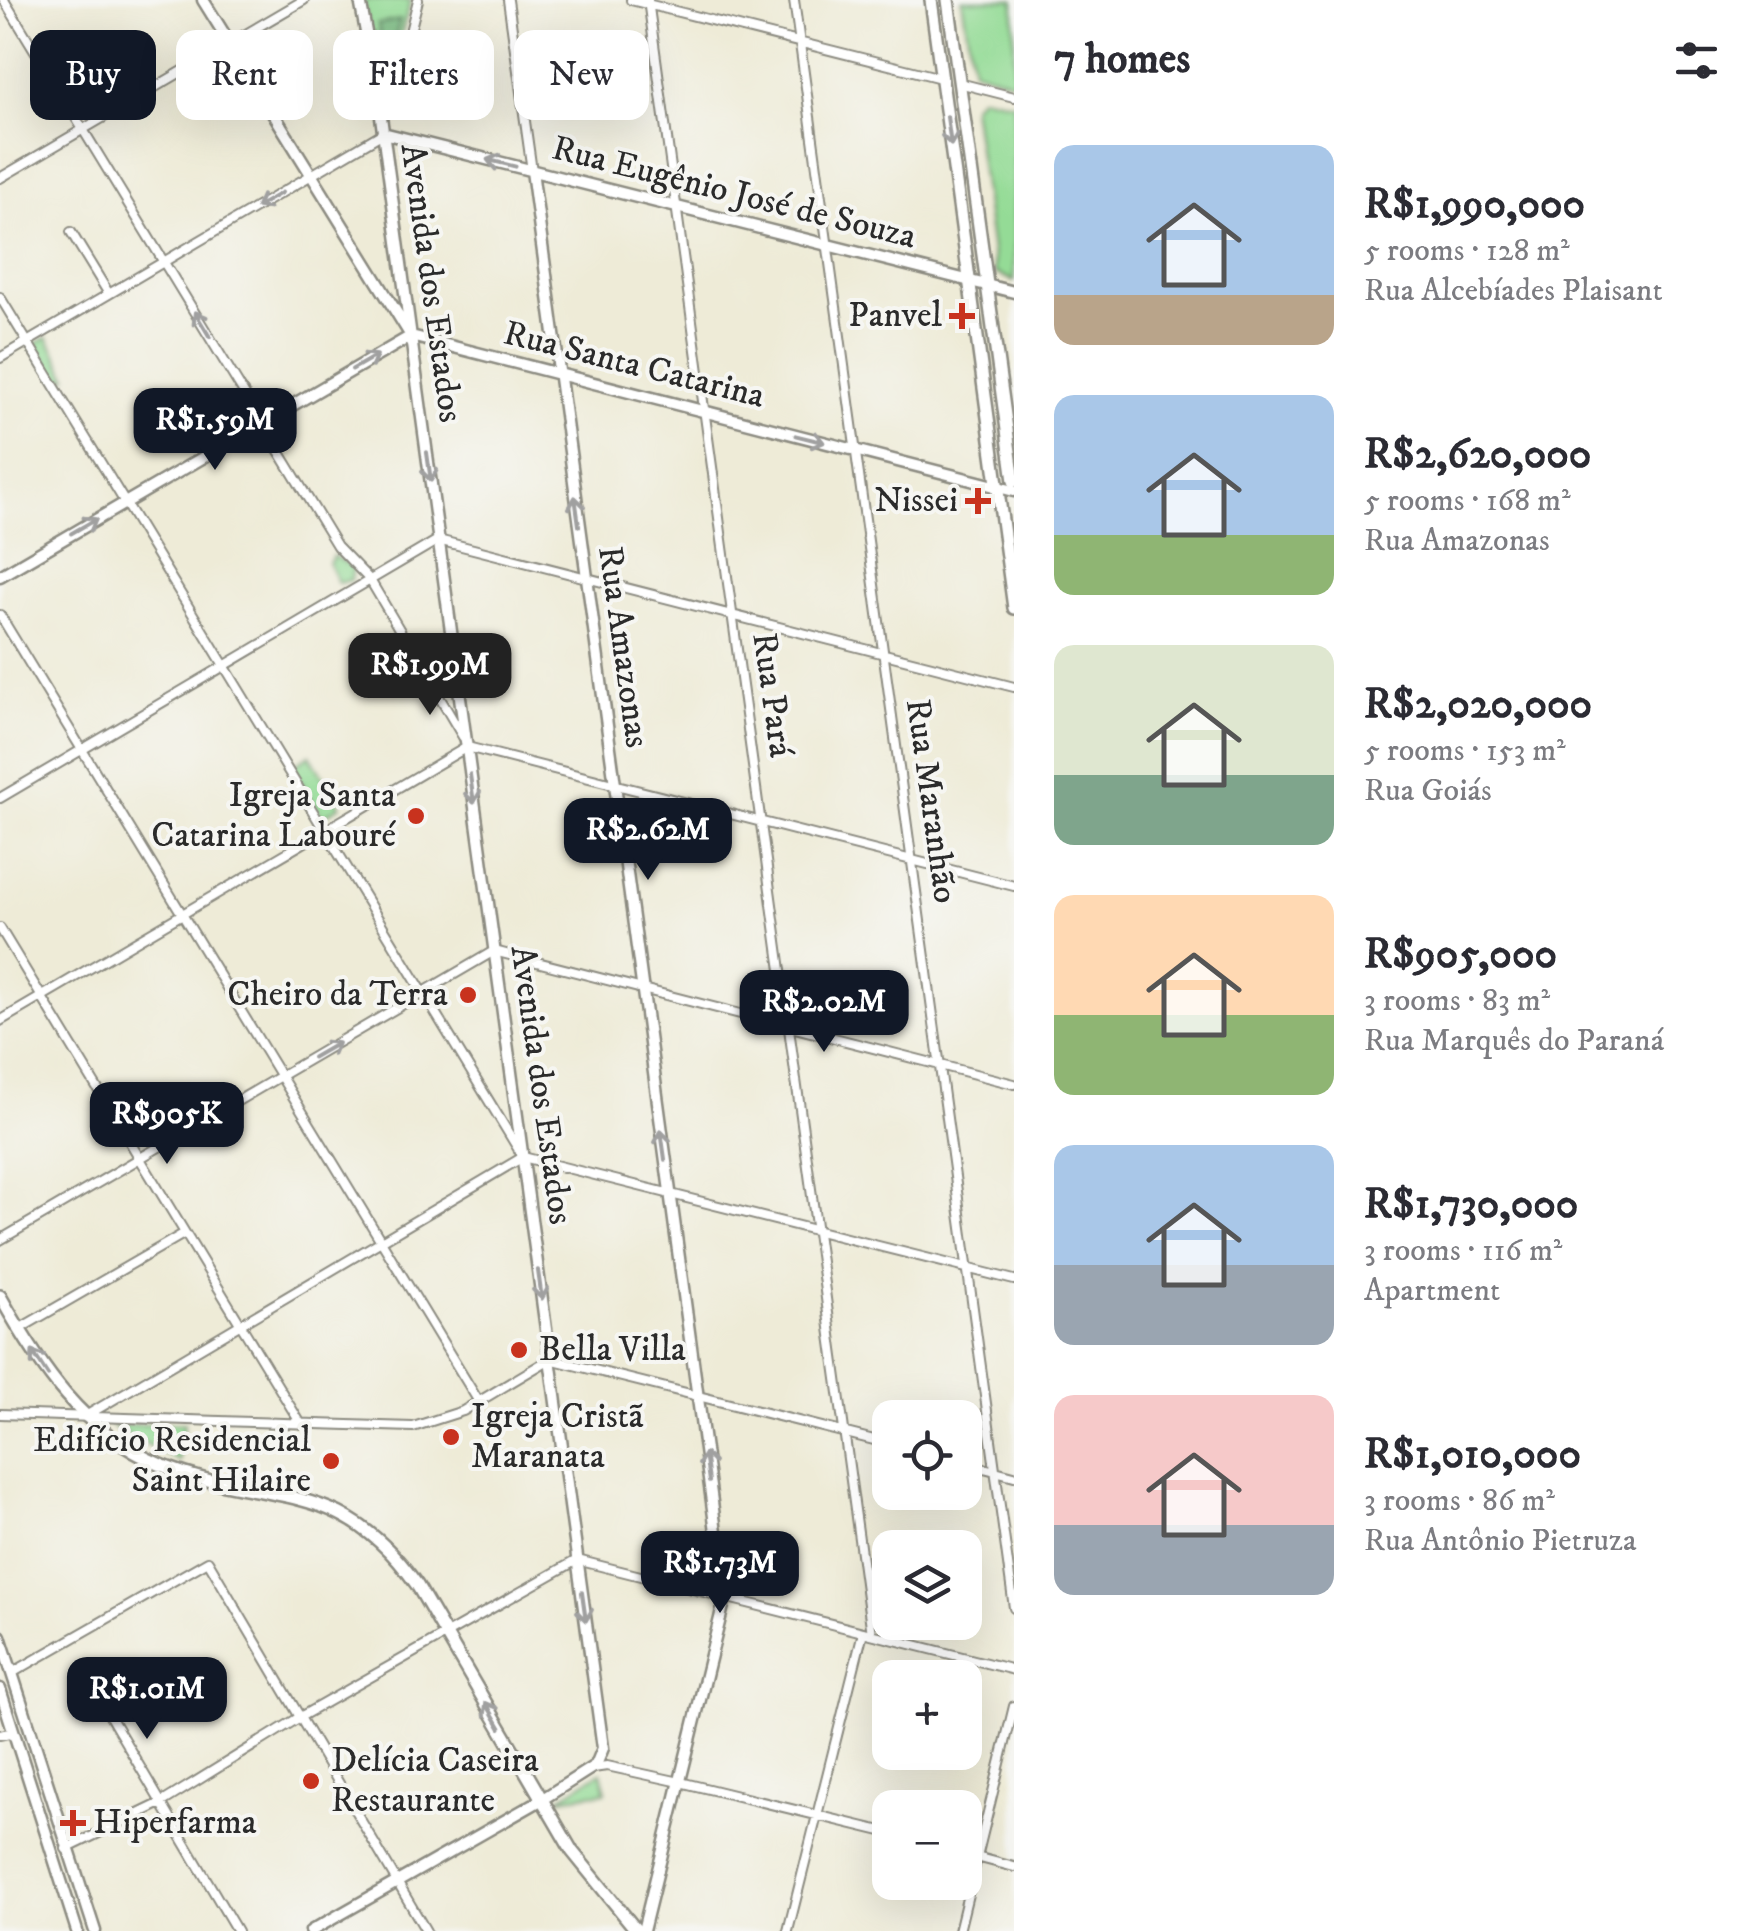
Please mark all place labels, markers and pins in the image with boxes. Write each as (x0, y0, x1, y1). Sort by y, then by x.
place label: Panvel (848, 294, 942, 338)
marker: Panvel (951, 305, 973, 327)
pin: R$1.59M (123, 388, 307, 473)
place label: Nissei (874, 479, 958, 523)
marker: Nissei (967, 490, 989, 512)
pin: R$1.99M (338, 633, 522, 718)
place label: Igreja Santa Catarina Labouré (151, 774, 396, 858)
pin: R$2.62M (556, 798, 740, 883)
marker: Igreja Santa Catarina Labouré (405, 805, 427, 827)
pin: R$2.02M (732, 970, 916, 1055)
place label: Cheiro da Terra (227, 973, 448, 1017)
marker: Cheiro da Terra (457, 984, 479, 1006)
pin: R$905K (86, 1082, 248, 1167)
place label: Bella Villa (539, 1328, 686, 1372)
marker: Bella Villa (508, 1339, 530, 1361)
place label: Igreja Cristã Maranata (471, 1395, 644, 1479)
place label: Edifício Residencial Saint Hilaire (33, 1419, 311, 1503)
marker: Igreja Cristã Maranata (440, 1426, 462, 1448)
marker: Edifício Residencial Saint Hilaire (320, 1450, 342, 1472)
pin: R$1.73M (628, 1531, 812, 1616)
pin: R$1.01M (55, 1657, 239, 1742)
place label: Delícia Caseira Restaurante (331, 1739, 539, 1823)
marker: Delícia Caseira Restaurante (300, 1770, 322, 1792)
place label: Hiperfarma (93, 1801, 257, 1845)
marker: Hiperfarma (62, 1812, 84, 1834)

